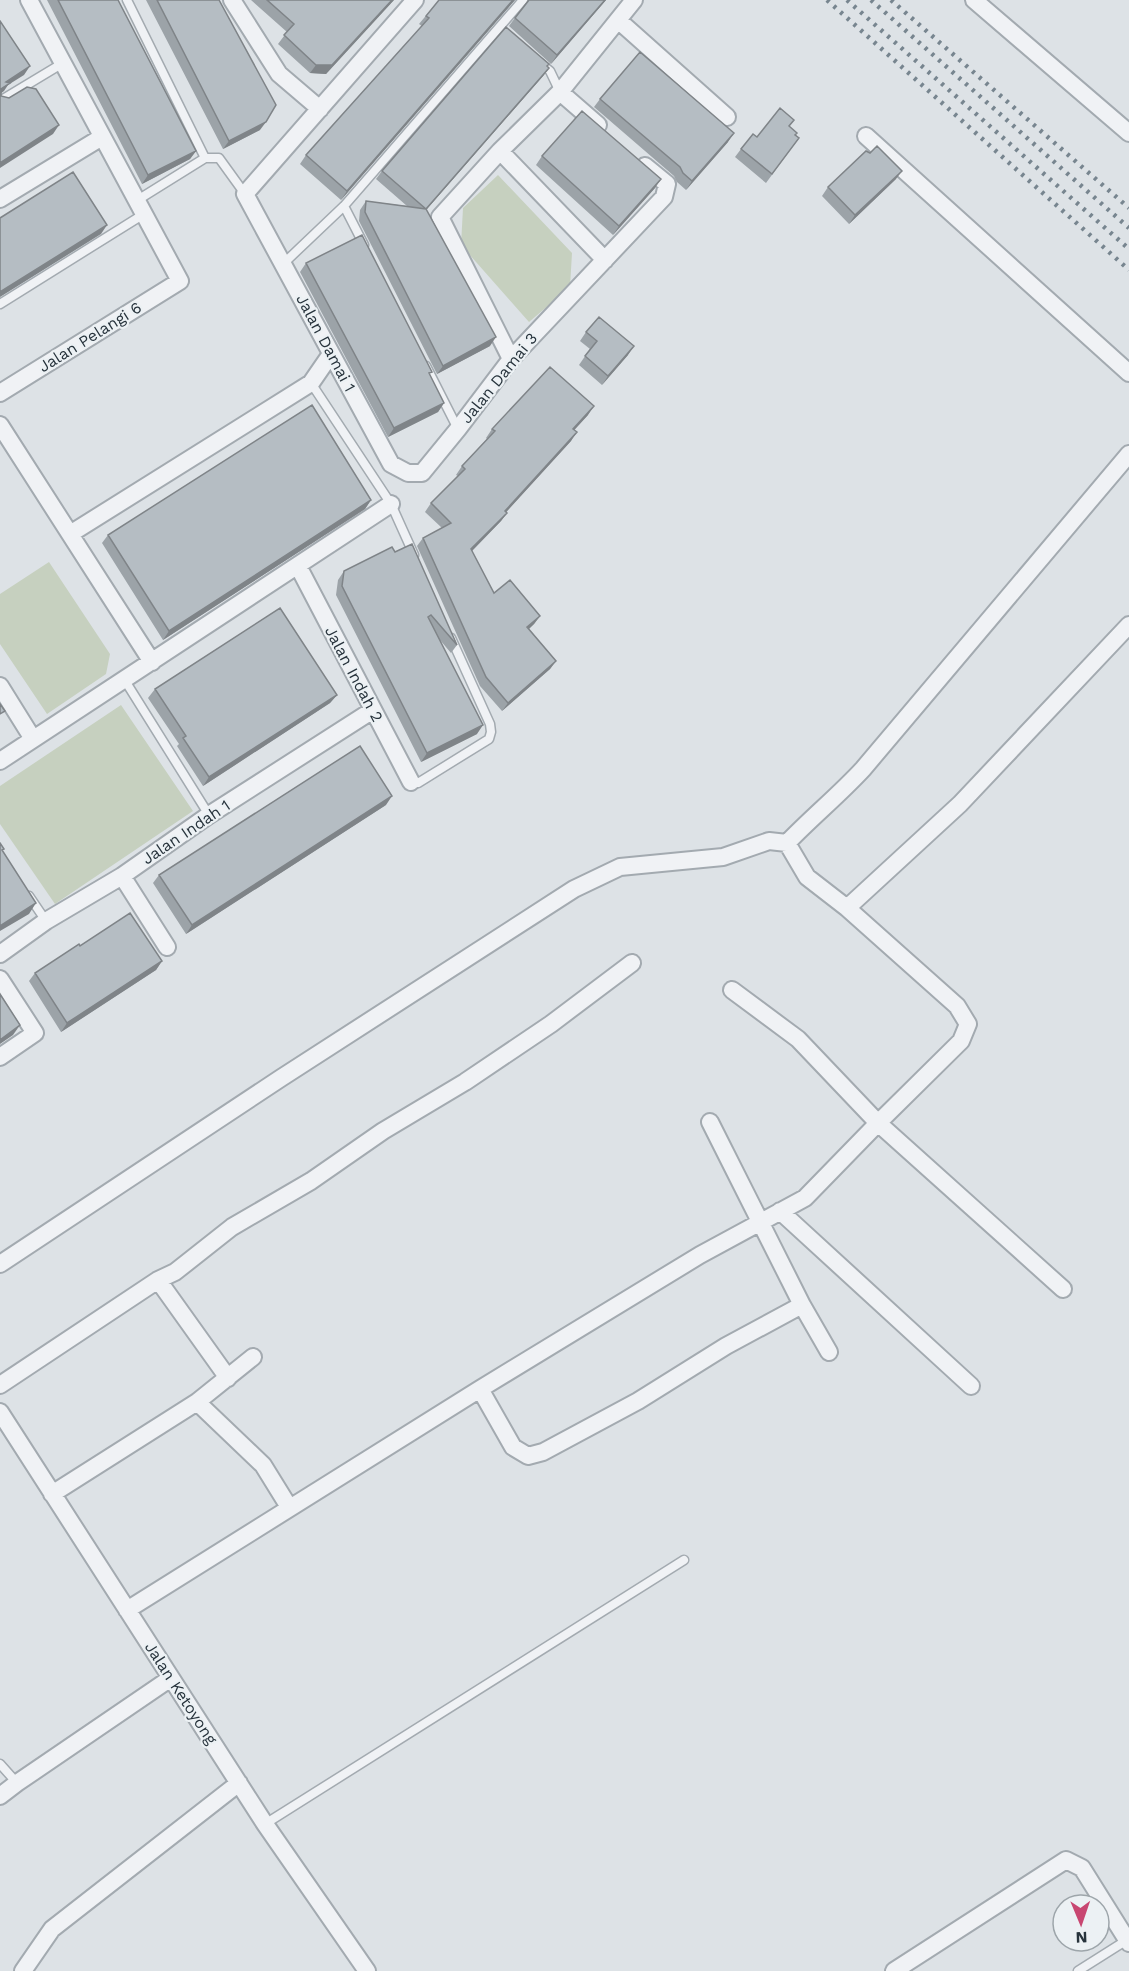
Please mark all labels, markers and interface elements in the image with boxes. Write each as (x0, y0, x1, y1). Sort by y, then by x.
street label: Jalan Damai 1 (292, 291, 360, 395)
street label: Jalan Pelangi 6 (35, 298, 145, 376)
street label: Jalan Damai 3 (457, 329, 541, 427)
street label: Jalan Indah 2 (321, 623, 387, 725)
street label: Jalan Indah 1 (138, 796, 234, 868)
street label: Jalan Ketoyong (141, 1638, 221, 1748)
north arrow (1051, 1893, 1111, 1953)
text: N (1075, 1928, 1088, 1947)

